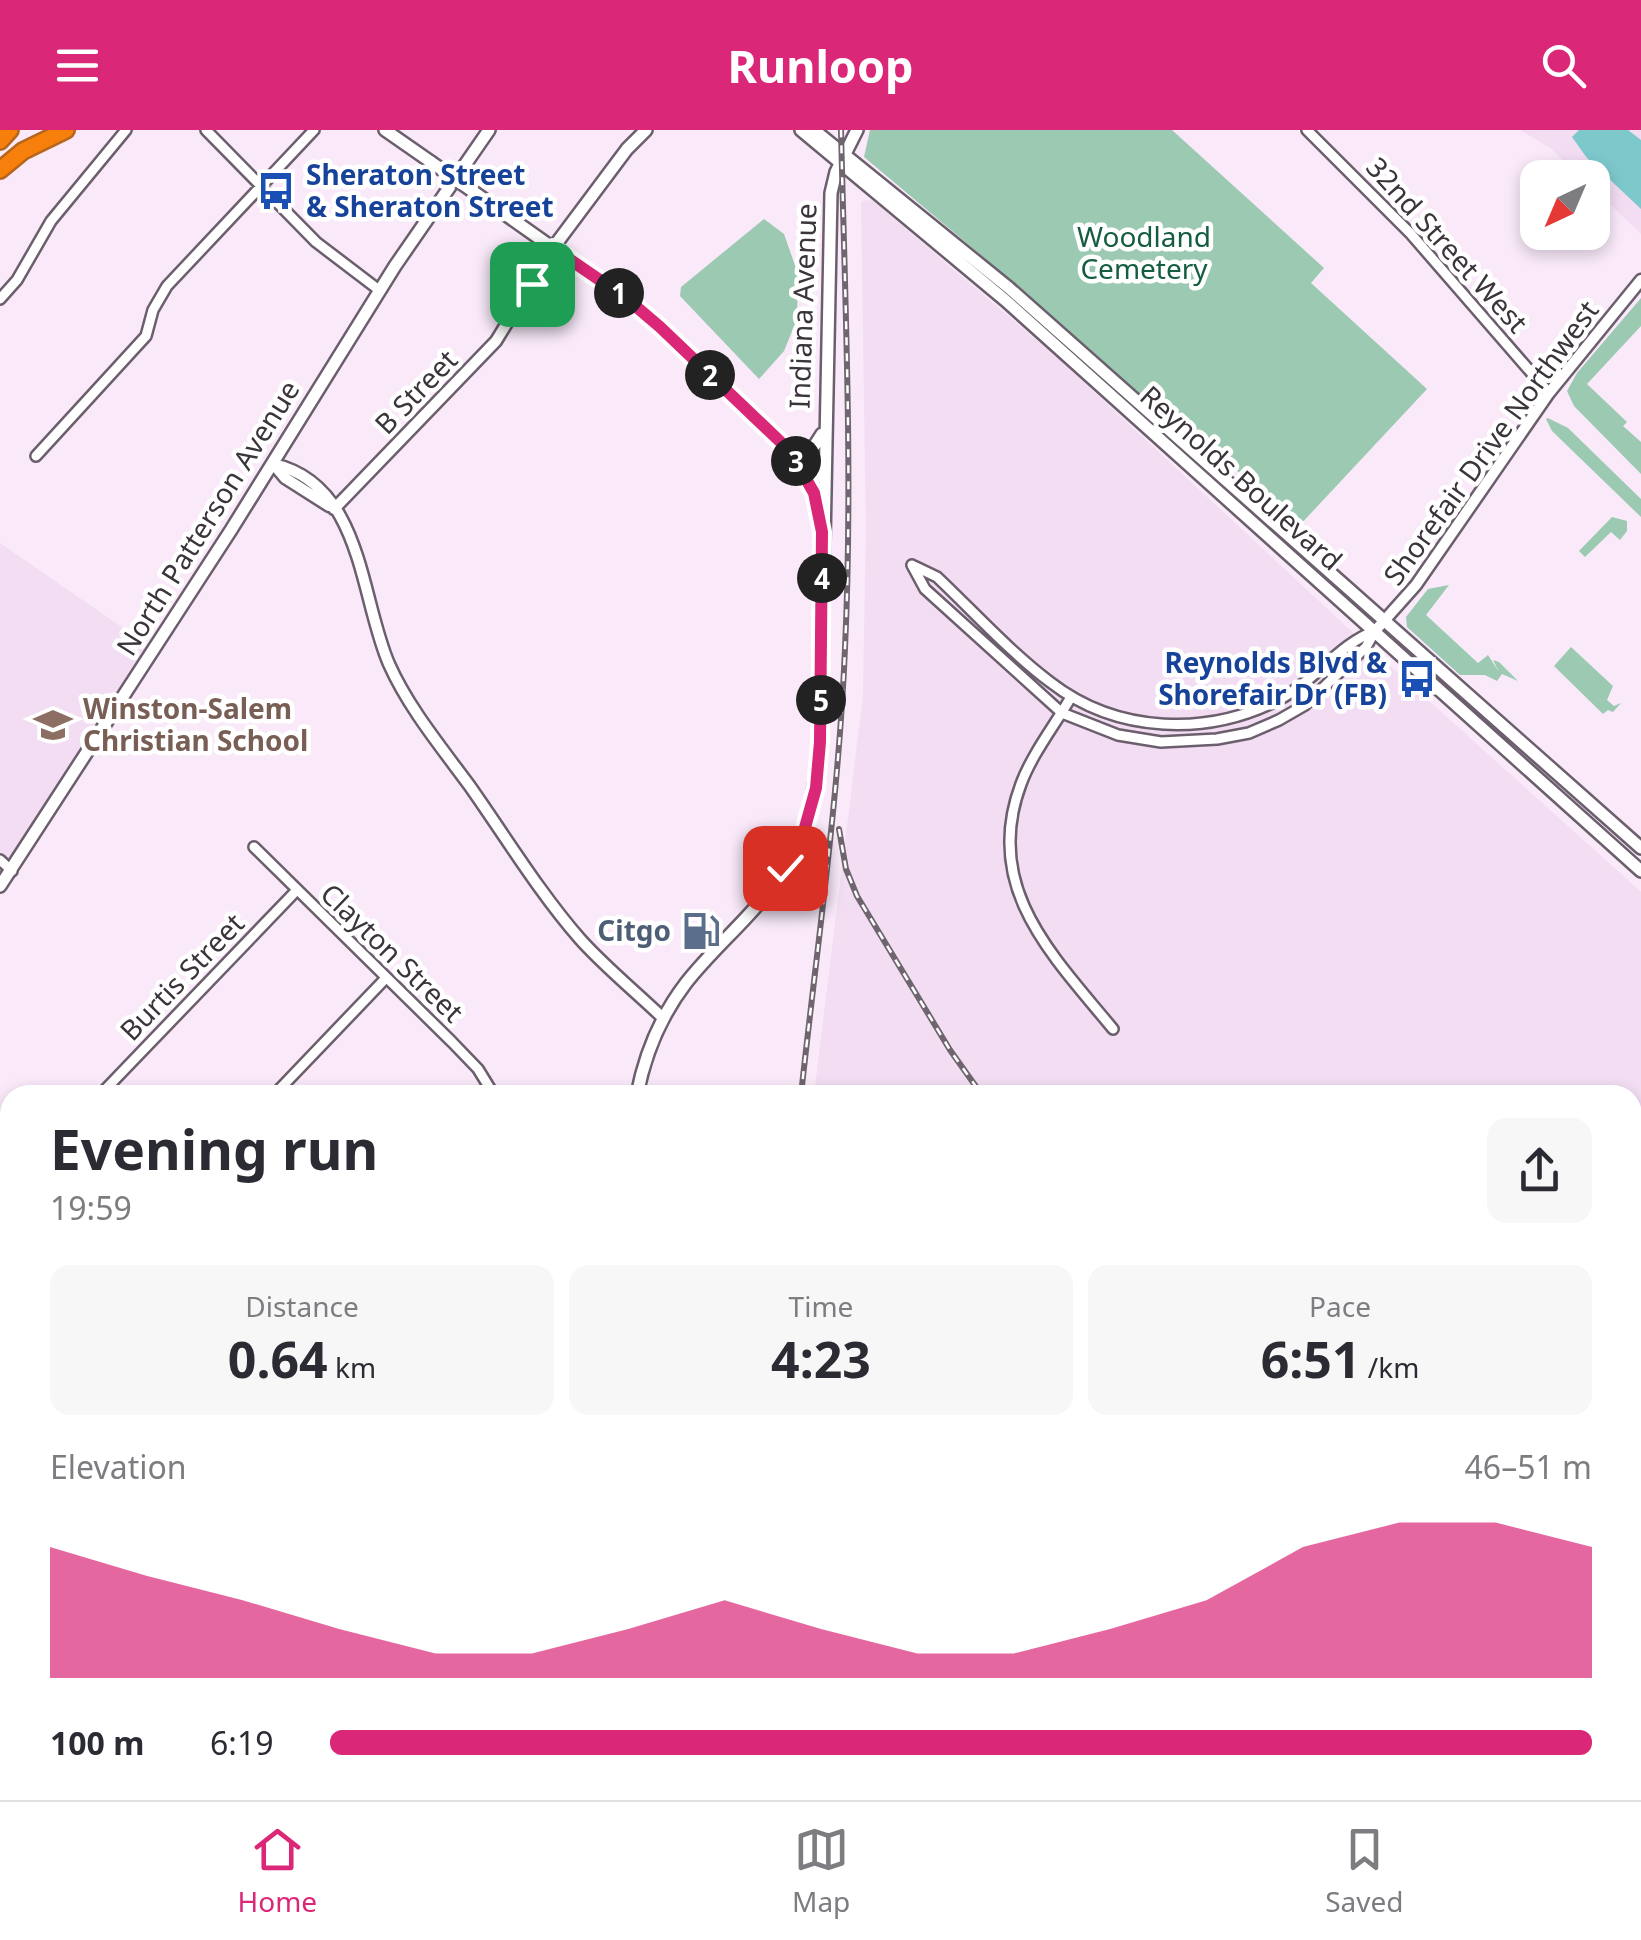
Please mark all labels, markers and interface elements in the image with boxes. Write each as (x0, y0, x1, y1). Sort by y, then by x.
text: Runloop (727, 35, 914, 96)
icon: menu (50, 38, 105, 93)
icon: search (1536, 38, 1591, 93)
street label: 32nd Street West (1359, 148, 1537, 340)
place label: Sheraton Street & Sheraton Street (306, 155, 554, 225)
north arrow (1520, 160, 1610, 250)
map controls (1520, 160, 1610, 250)
bus stop icon: Sheraton Street & Sheraton Street (255, 170, 297, 212)
street label: Indiana Avenue (779, 203, 825, 409)
park label: Woodland Cemetery (1077, 217, 1211, 287)
pin (490, 242, 575, 327)
icon: arrive (505, 257, 560, 312)
pin: 1 (594, 268, 644, 318)
text: 1 (611, 274, 627, 312)
street label: Shorefair Drive Northwest (1374, 293, 1606, 592)
street label: B Street (366, 341, 465, 442)
pin: 2 (685, 350, 735, 400)
text: 2 (702, 356, 718, 394)
street label: North Patterson Avenue (107, 373, 308, 662)
street label: Reynolds Boulevard (1133, 376, 1351, 578)
pin: 3 (771, 436, 821, 486)
text: 3 (788, 442, 804, 480)
pin: 4 (797, 553, 847, 603)
text: 4 (814, 559, 830, 597)
place label: Reynolds Blvd & Shorefair Dr (FB) (1158, 643, 1387, 713)
bus stop icon: Reynolds Blvd & Shorefair Dr (FB) (1396, 658, 1438, 700)
pin: 5 (796, 675, 846, 725)
text: 5 (813, 681, 829, 719)
place label: Winston-Salem Christian School (83, 689, 308, 759)
school or university icon: Winston-Salem Christian School (32, 704, 74, 746)
pin (743, 826, 828, 911)
icon: check (758, 841, 813, 896)
street label: Clayton Street (313, 874, 472, 1030)
street label: Burtis Street (111, 904, 252, 1048)
fuel station icon: Citgo (680, 910, 722, 952)
place label: Citgo (597, 911, 671, 949)
text: Evening run (50, 1111, 378, 1186)
button: share (1487, 1118, 1592, 1223)
text: 19:59 (50, 1186, 132, 1229)
text: Distance (245, 1287, 359, 1325)
text: Time (789, 1287, 853, 1325)
text: Pace (1309, 1287, 1371, 1325)
text: 0.64 (228, 1325, 328, 1393)
text: 4:23 (771, 1325, 871, 1393)
text: 6:51 (1261, 1325, 1361, 1393)
text: km (328, 1348, 376, 1386)
text: /km (1361, 1348, 1419, 1386)
text: Elevation (50, 1445, 187, 1488)
text: 46–51 m (1465, 1445, 1592, 1488)
text: 100 m (50, 1721, 144, 1764)
text: 6:19 (210, 1721, 274, 1764)
tab: Home (237, 1822, 317, 1920)
tab: Map (792, 1822, 850, 1920)
tab: Saved (1325, 1822, 1404, 1920)

